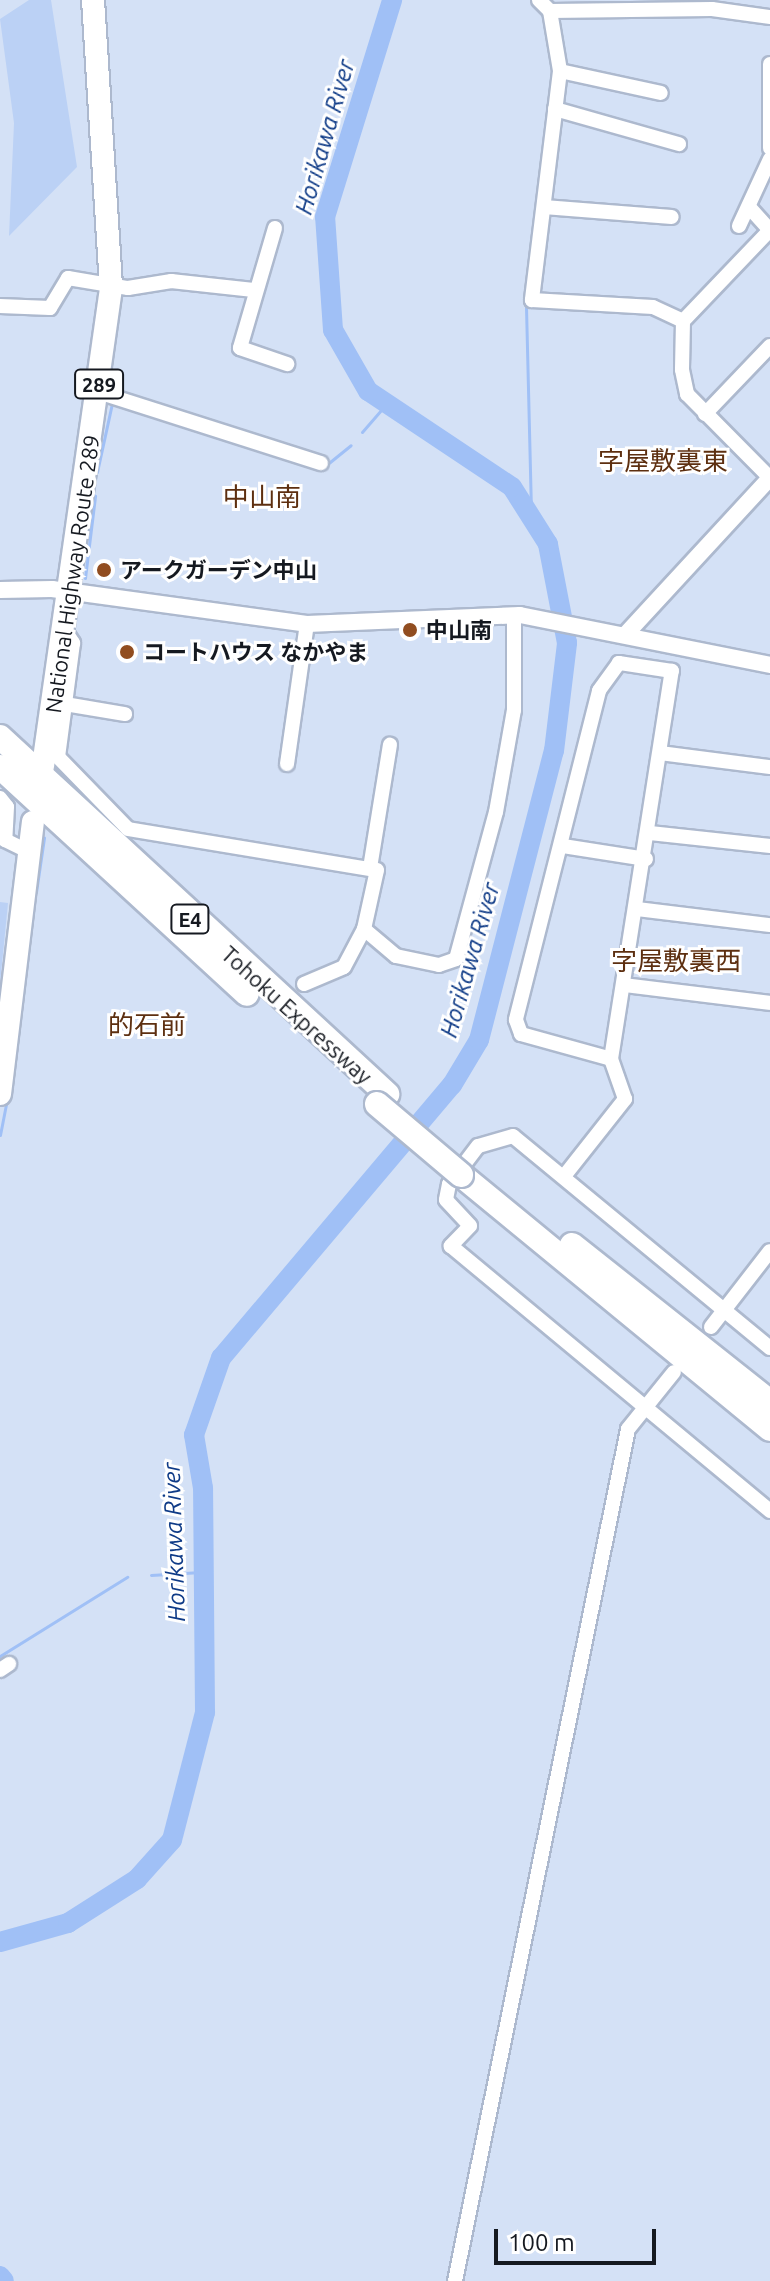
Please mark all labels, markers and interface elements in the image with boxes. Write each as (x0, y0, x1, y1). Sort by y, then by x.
water label: Horikawa River (289, 56, 361, 218)
road number: 289 (73, 368, 125, 400)
street label: National Highway Route 289 (39, 433, 105, 715)
district label: 字屋敷裏東 (598, 445, 728, 477)
district label: 中山南 (223, 481, 301, 513)
place label: アークガーデン中山 (120, 557, 317, 583)
marker: アークガーデン中山 (95, 561, 113, 579)
place label: 中山南 (426, 617, 492, 643)
marker: 中山南 (401, 621, 419, 639)
place label: コートハウス なかやま (143, 639, 368, 665)
marker: コートハウス なかやま (118, 643, 136, 661)
water label: Horikawa River (434, 879, 506, 1041)
road number: E4 (170, 903, 210, 935)
street label: Tohoku Expressway (216, 941, 378, 1089)
district label: 字屋敷裏西 (611, 945, 741, 977)
district label: 的石前 (108, 1009, 186, 1041)
water label: Horikawa River (157, 1462, 191, 1622)
scale bar (498, 2213, 660, 2263)
text: 100 m (508, 2229, 575, 2256)

